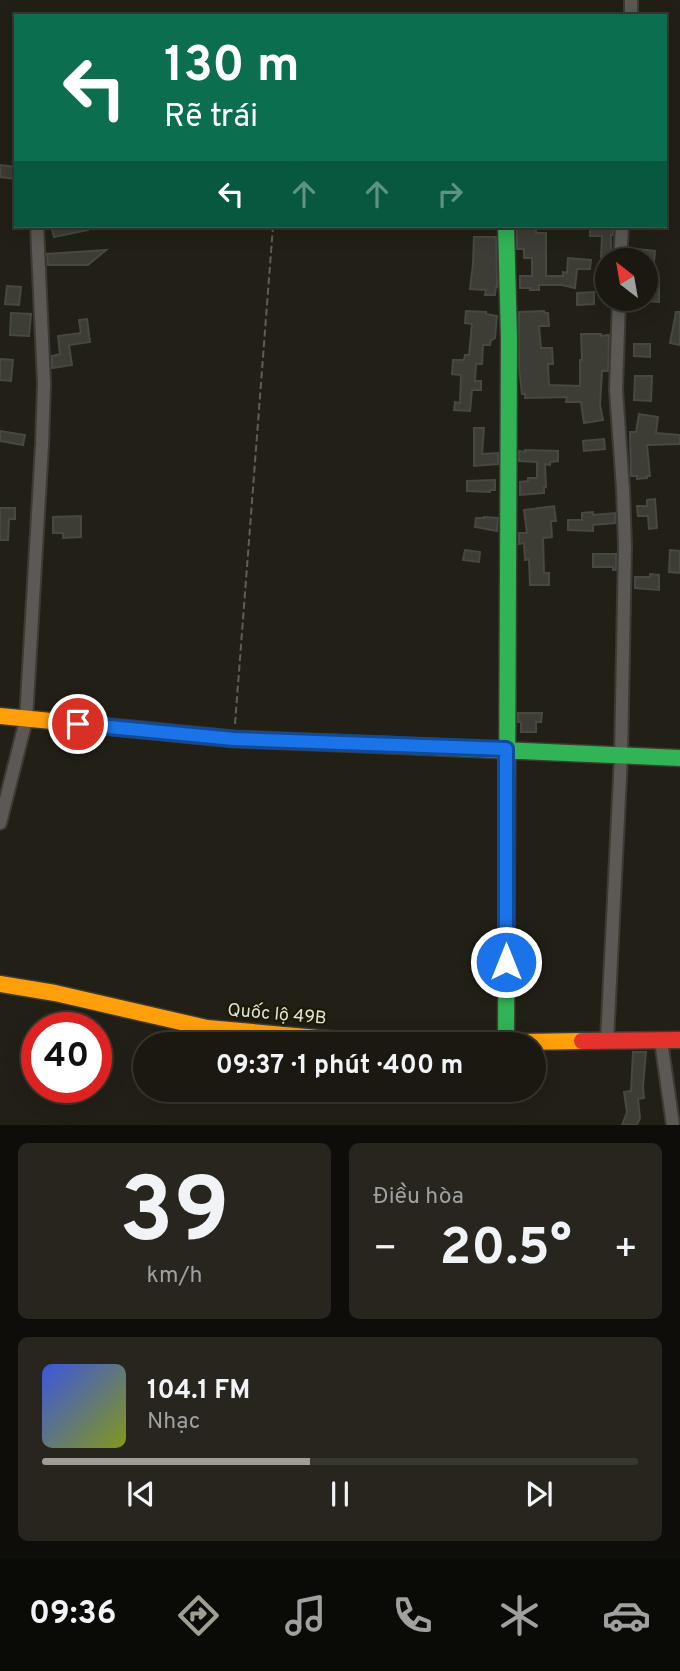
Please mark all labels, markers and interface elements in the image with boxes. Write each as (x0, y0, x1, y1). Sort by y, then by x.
text: 130 m (164, 37, 300, 99)
icon: left (49, 42, 140, 133)
text: Rẽ trái (164, 98, 258, 138)
icon: left (212, 175, 250, 213)
icon: ahead (285, 175, 323, 213)
icon: ahead (358, 175, 396, 213)
icon: right (431, 175, 469, 213)
north arrow (595, 248, 658, 312)
map controls (595, 248, 658, 311)
pin (48, 694, 108, 754)
icon: arrive (59, 705, 97, 743)
position arrow (469, 925, 543, 999)
street label: Quốc lộ 49B (226, 998, 328, 1031)
speed limit sign: 40 (21, 1012, 112, 1103)
text: 09:37 · 1 phút · 400 m (216, 1050, 463, 1083)
text: 39 (119, 1159, 230, 1274)
text: Điều hòa (373, 1183, 464, 1212)
text: 20.5° (439, 1217, 572, 1283)
text: − (373, 1226, 398, 1275)
text: + (613, 1226, 638, 1275)
text: km/h (147, 1262, 202, 1291)
text: 104.1 FM (147, 1375, 250, 1408)
text: Nhạc (147, 1408, 200, 1437)
icon: previous (122, 1475, 160, 1513)
icon: pause (321, 1475, 359, 1513)
icon: next (520, 1475, 558, 1513)
icon: directions (174, 1591, 223, 1640)
icon: music (281, 1591, 330, 1640)
icon: phone (388, 1591, 437, 1640)
icon: climate (495, 1591, 544, 1640)
icon: car (602, 1591, 651, 1640)
text: 09:36 (29, 1595, 116, 1635)

